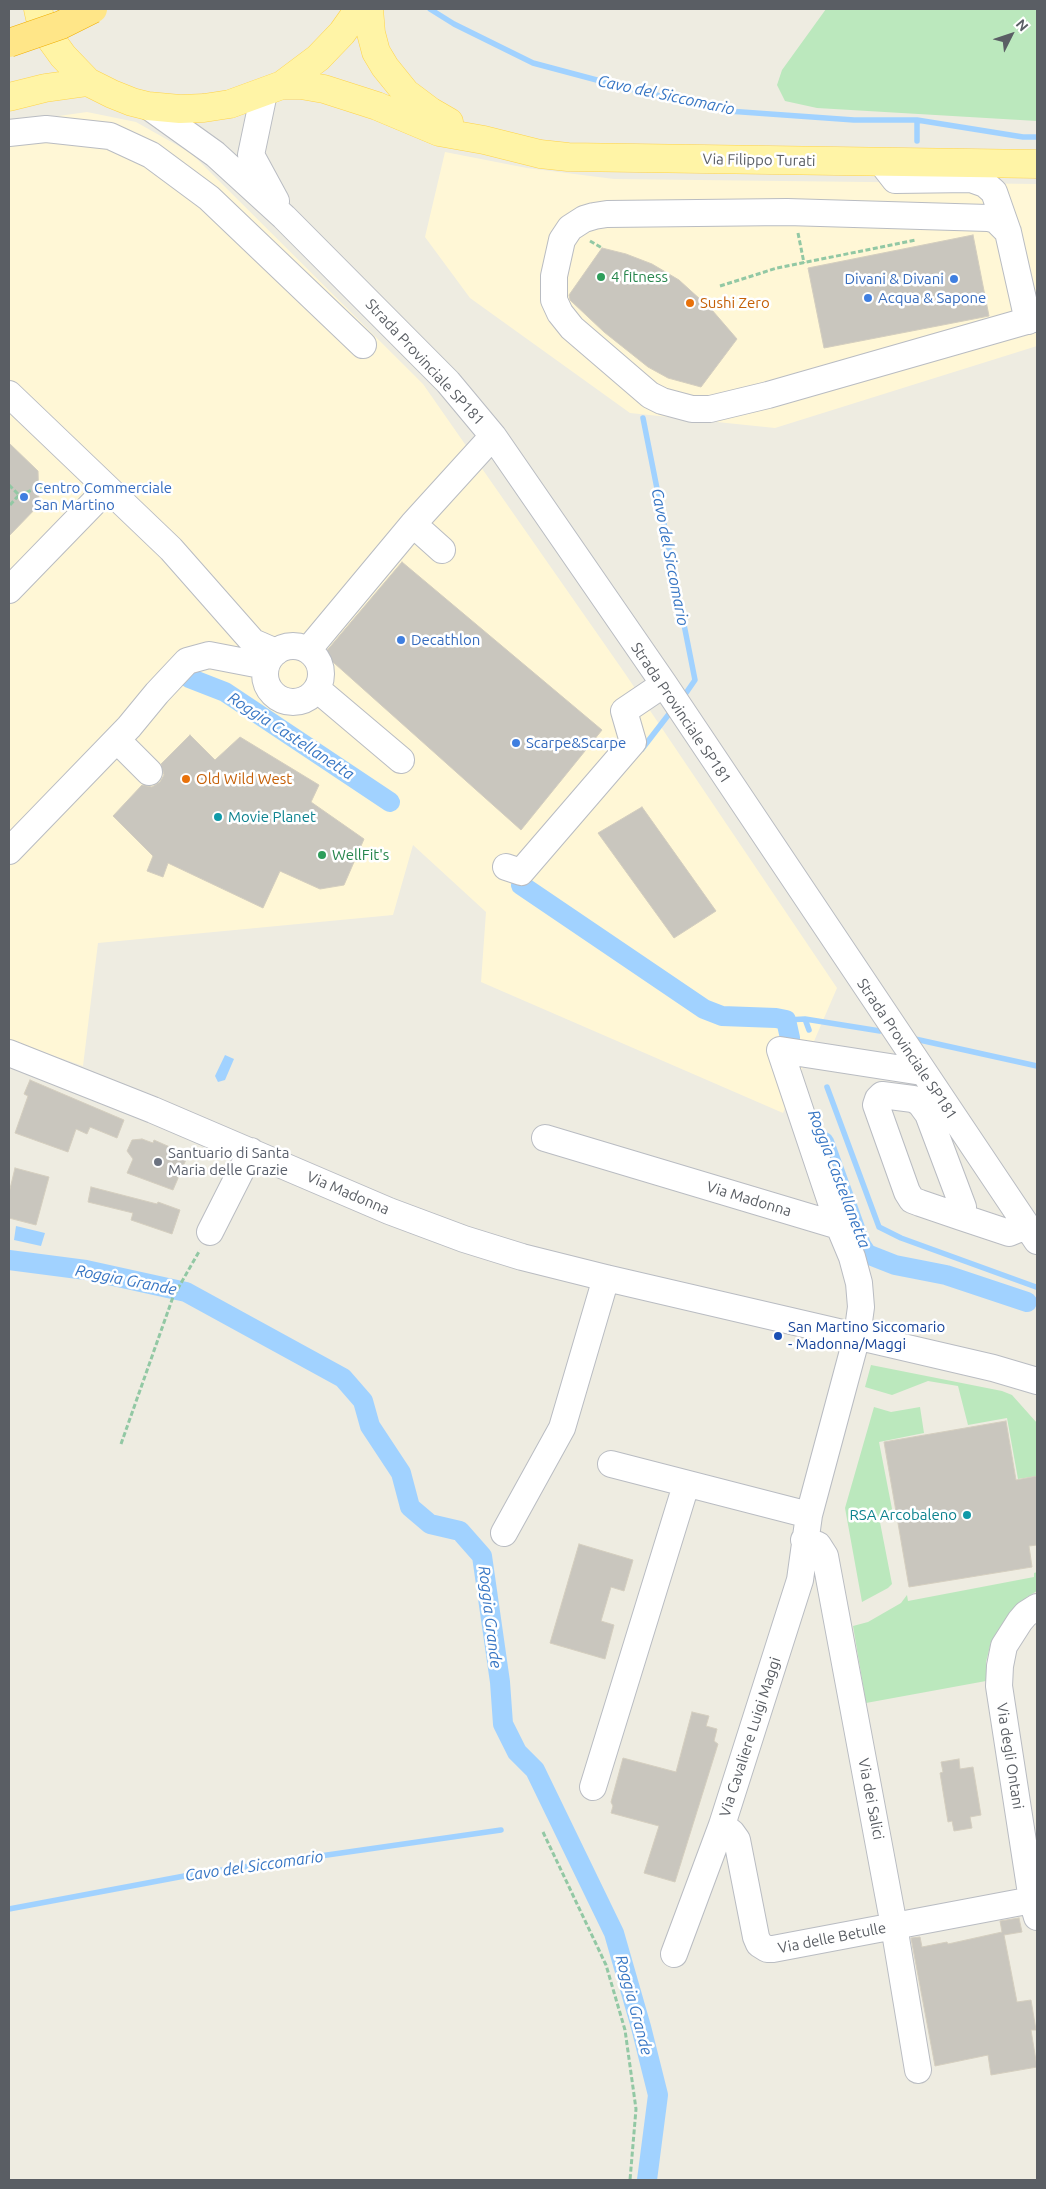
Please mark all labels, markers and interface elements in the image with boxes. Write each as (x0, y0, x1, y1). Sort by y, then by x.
north arrow (986, 10, 1036, 60)
text: N (1013, 16, 1032, 34)
water label: Cavo del Siccomario (596, 71, 736, 119)
street label: Via Filippo Turati (702, 150, 816, 170)
place label: 4 fitness (611, 268, 668, 286)
place label: Divani & Divani (844, 270, 944, 288)
marker: 4 fitness (595, 271, 607, 283)
marker: Divani & Divani (948, 273, 960, 285)
place label: Acqua & Sapone (878, 289, 986, 307)
marker: Acqua & Sapone (862, 292, 874, 304)
place label: Sushi Zero (700, 294, 770, 312)
street label: Strada Provinciale SP181 (362, 295, 488, 429)
marker: Sushi Zero (684, 297, 696, 309)
place label: Centro Commerciale San Martino (34, 479, 172, 514)
water label: Cavo del Siccomario (647, 487, 693, 627)
marker: Centro Commerciale San Martino (18, 491, 30, 503)
place label: Decathlon (411, 631, 480, 649)
marker: Decathlon (395, 634, 407, 646)
street label: Strada Provinciale SP181 (627, 639, 735, 787)
water label: Roggia Castellanetta (224, 688, 358, 784)
place label: Scarpe&Scarpe (526, 734, 626, 752)
marker: Scarpe&Scarpe (510, 737, 522, 749)
place label: Old Wild West (196, 770, 292, 788)
marker: Old Wild West (180, 773, 192, 785)
place label: Movie Planet (228, 808, 316, 826)
marker: Movie Planet (212, 811, 224, 823)
place label: WellFit's (332, 846, 389, 864)
marker: WellFit's (316, 849, 328, 861)
street label: Strada Provinciale SP181 (853, 975, 961, 1123)
water label: Roggia Castellanetta (804, 1107, 874, 1251)
place label: Santuario di Santa Maria delle Grazie (168, 1144, 289, 1179)
marker: Santuario di Santa Maria delle Grazie (152, 1156, 164, 1168)
street label: Via Madonna (304, 1168, 392, 1218)
street label: Via Madonna (704, 1178, 794, 1220)
water label: Roggia Grande (74, 1261, 178, 1299)
place label: San Martino Siccomario - Madonna/Maggi (788, 1318, 945, 1353)
marker: San Martino Siccomario - Madonna/Maggi (772, 1330, 784, 1342)
place label: RSA Arcobaleno (849, 1506, 957, 1524)
marker: RSA Arcobaleno (961, 1509, 973, 1521)
water label: Roggia Grande (474, 1565, 506, 1669)
street label: Via Cavaliere Luigi Maggi (716, 1655, 784, 1819)
street label: Via degli Ontani (993, 1702, 1027, 1810)
street label: Via dei Salici (854, 1757, 888, 1841)
water label: Cavo del Siccomario (184, 1847, 324, 1885)
street label: Via delle Betulle (776, 1919, 888, 1957)
water label: Roggia Grande (611, 1953, 657, 2057)

